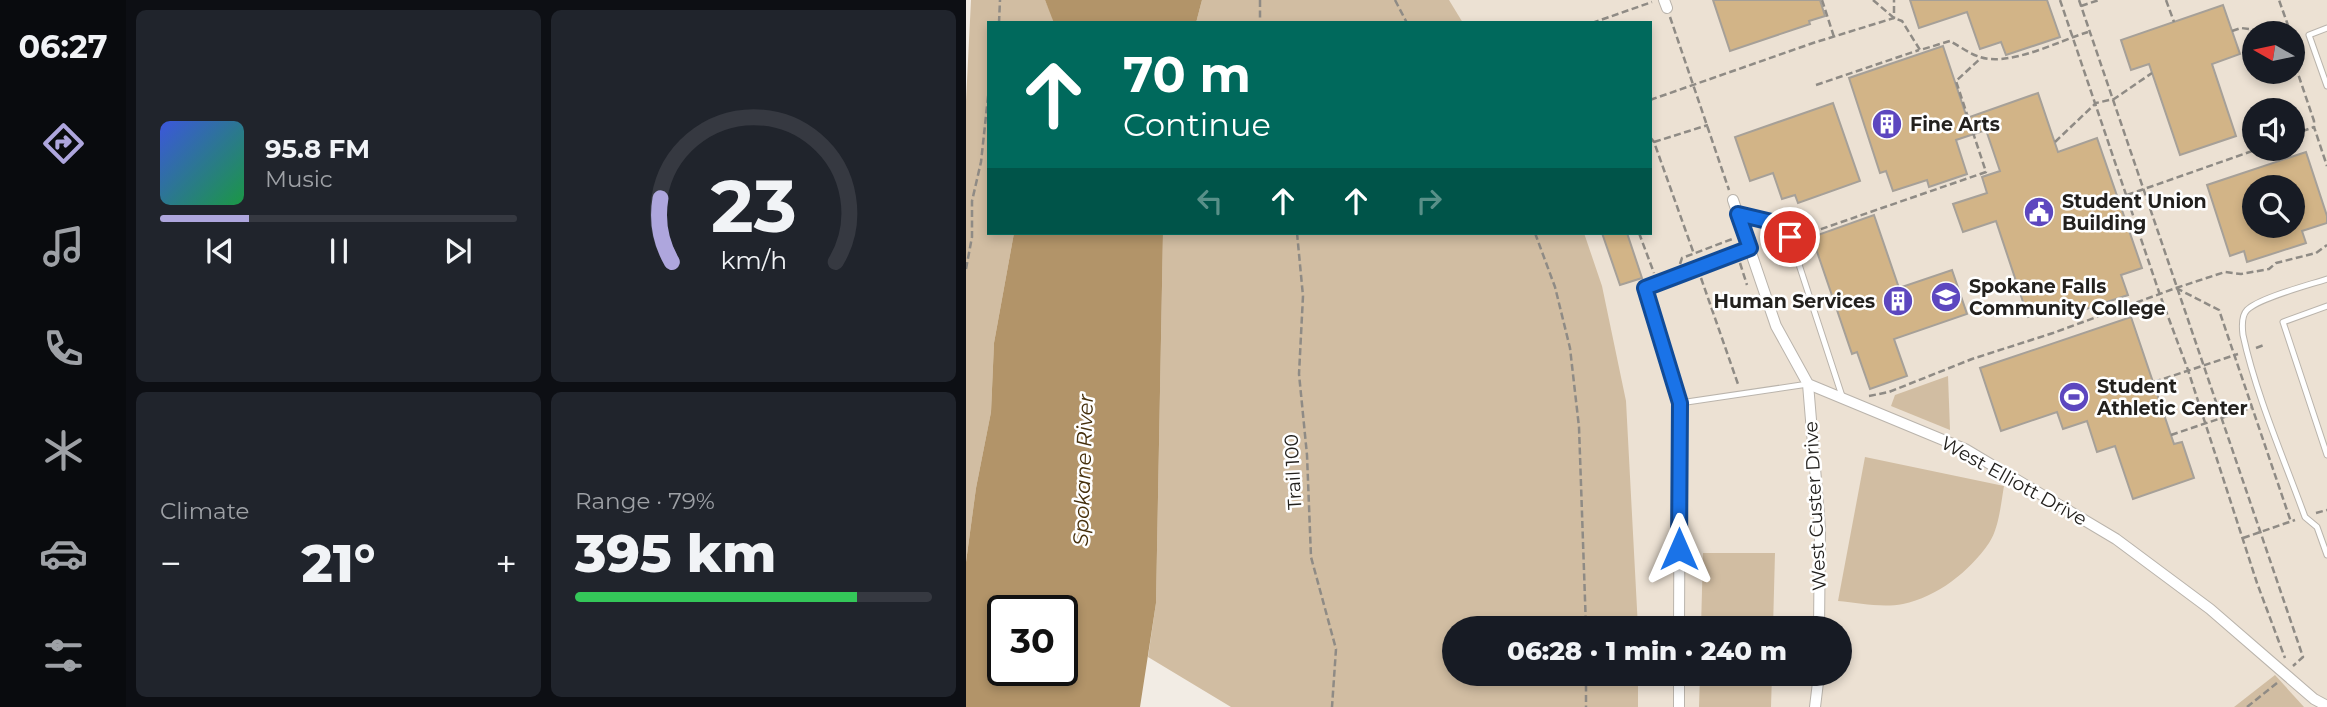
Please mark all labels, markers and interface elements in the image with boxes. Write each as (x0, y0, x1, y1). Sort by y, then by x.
north arrow (2242, 21, 2305, 84)
map controls (2242, 21, 2305, 238)
text: 06:27 (18, 27, 108, 66)
text: 70 m (1123, 45, 1251, 104)
icon: ahead (1008, 49, 1099, 140)
button: sound (2242, 98, 2305, 161)
text: Continue (1123, 105, 1271, 144)
building icon: Fine Arts (1870, 107, 1904, 141)
place label: Fine Arts (1910, 113, 2000, 136)
icon: directions (39, 119, 88, 168)
text: 95.8 FM (265, 133, 370, 165)
text: 23 (710, 162, 797, 250)
text: Music (265, 165, 333, 193)
button: search (2242, 175, 2305, 238)
icon: left (1191, 182, 1229, 220)
icon: ahead (1264, 182, 1302, 220)
icon: ahead (1337, 182, 1375, 220)
icon: right (1410, 182, 1448, 220)
place label: Student Union Building (2062, 190, 2207, 235)
public building icon: Student Union Building (2022, 195, 2056, 229)
pin (1760, 207, 1820, 267)
icon: arrive (1771, 218, 1809, 256)
icon: music (39, 222, 88, 271)
icon: previous (201, 232, 239, 270)
icon: pause (320, 232, 358, 270)
icon: next (439, 232, 477, 270)
text: km/h (720, 245, 787, 275)
place label: Spokane Falls Community College (1969, 275, 2166, 320)
school or university icon: Spokane Falls Community College (1929, 280, 1963, 314)
building icon: Human Services (1881, 284, 1915, 318)
place label: Human Services (1714, 290, 1875, 313)
icon: phone (39, 324, 88, 373)
place label: Student Athletic Center (2096, 375, 2248, 420)
sports icon: Student Athletic Center (2057, 380, 2091, 414)
water label: Spokane River (1068, 393, 1098, 546)
street label: West Custer Drive (1799, 421, 1831, 591)
icon: climate (39, 426, 88, 475)
street label: West Elliott Drive (1937, 431, 2091, 531)
street label: Trail 100 (1280, 433, 1306, 511)
text: Range · 79% (575, 487, 715, 515)
text: Climate (160, 497, 249, 525)
position arrow (1642, 512, 1716, 586)
text: 395 km (575, 522, 776, 585)
icon: car (39, 529, 88, 578)
text: 21° (302, 532, 375, 595)
text: − (160, 540, 182, 587)
text: + (495, 540, 517, 587)
speed limit sign: 30 (987, 595, 1078, 686)
icon: filters (39, 631, 88, 680)
text: 06:28 · 1 min · 240 m (1507, 635, 1787, 667)

